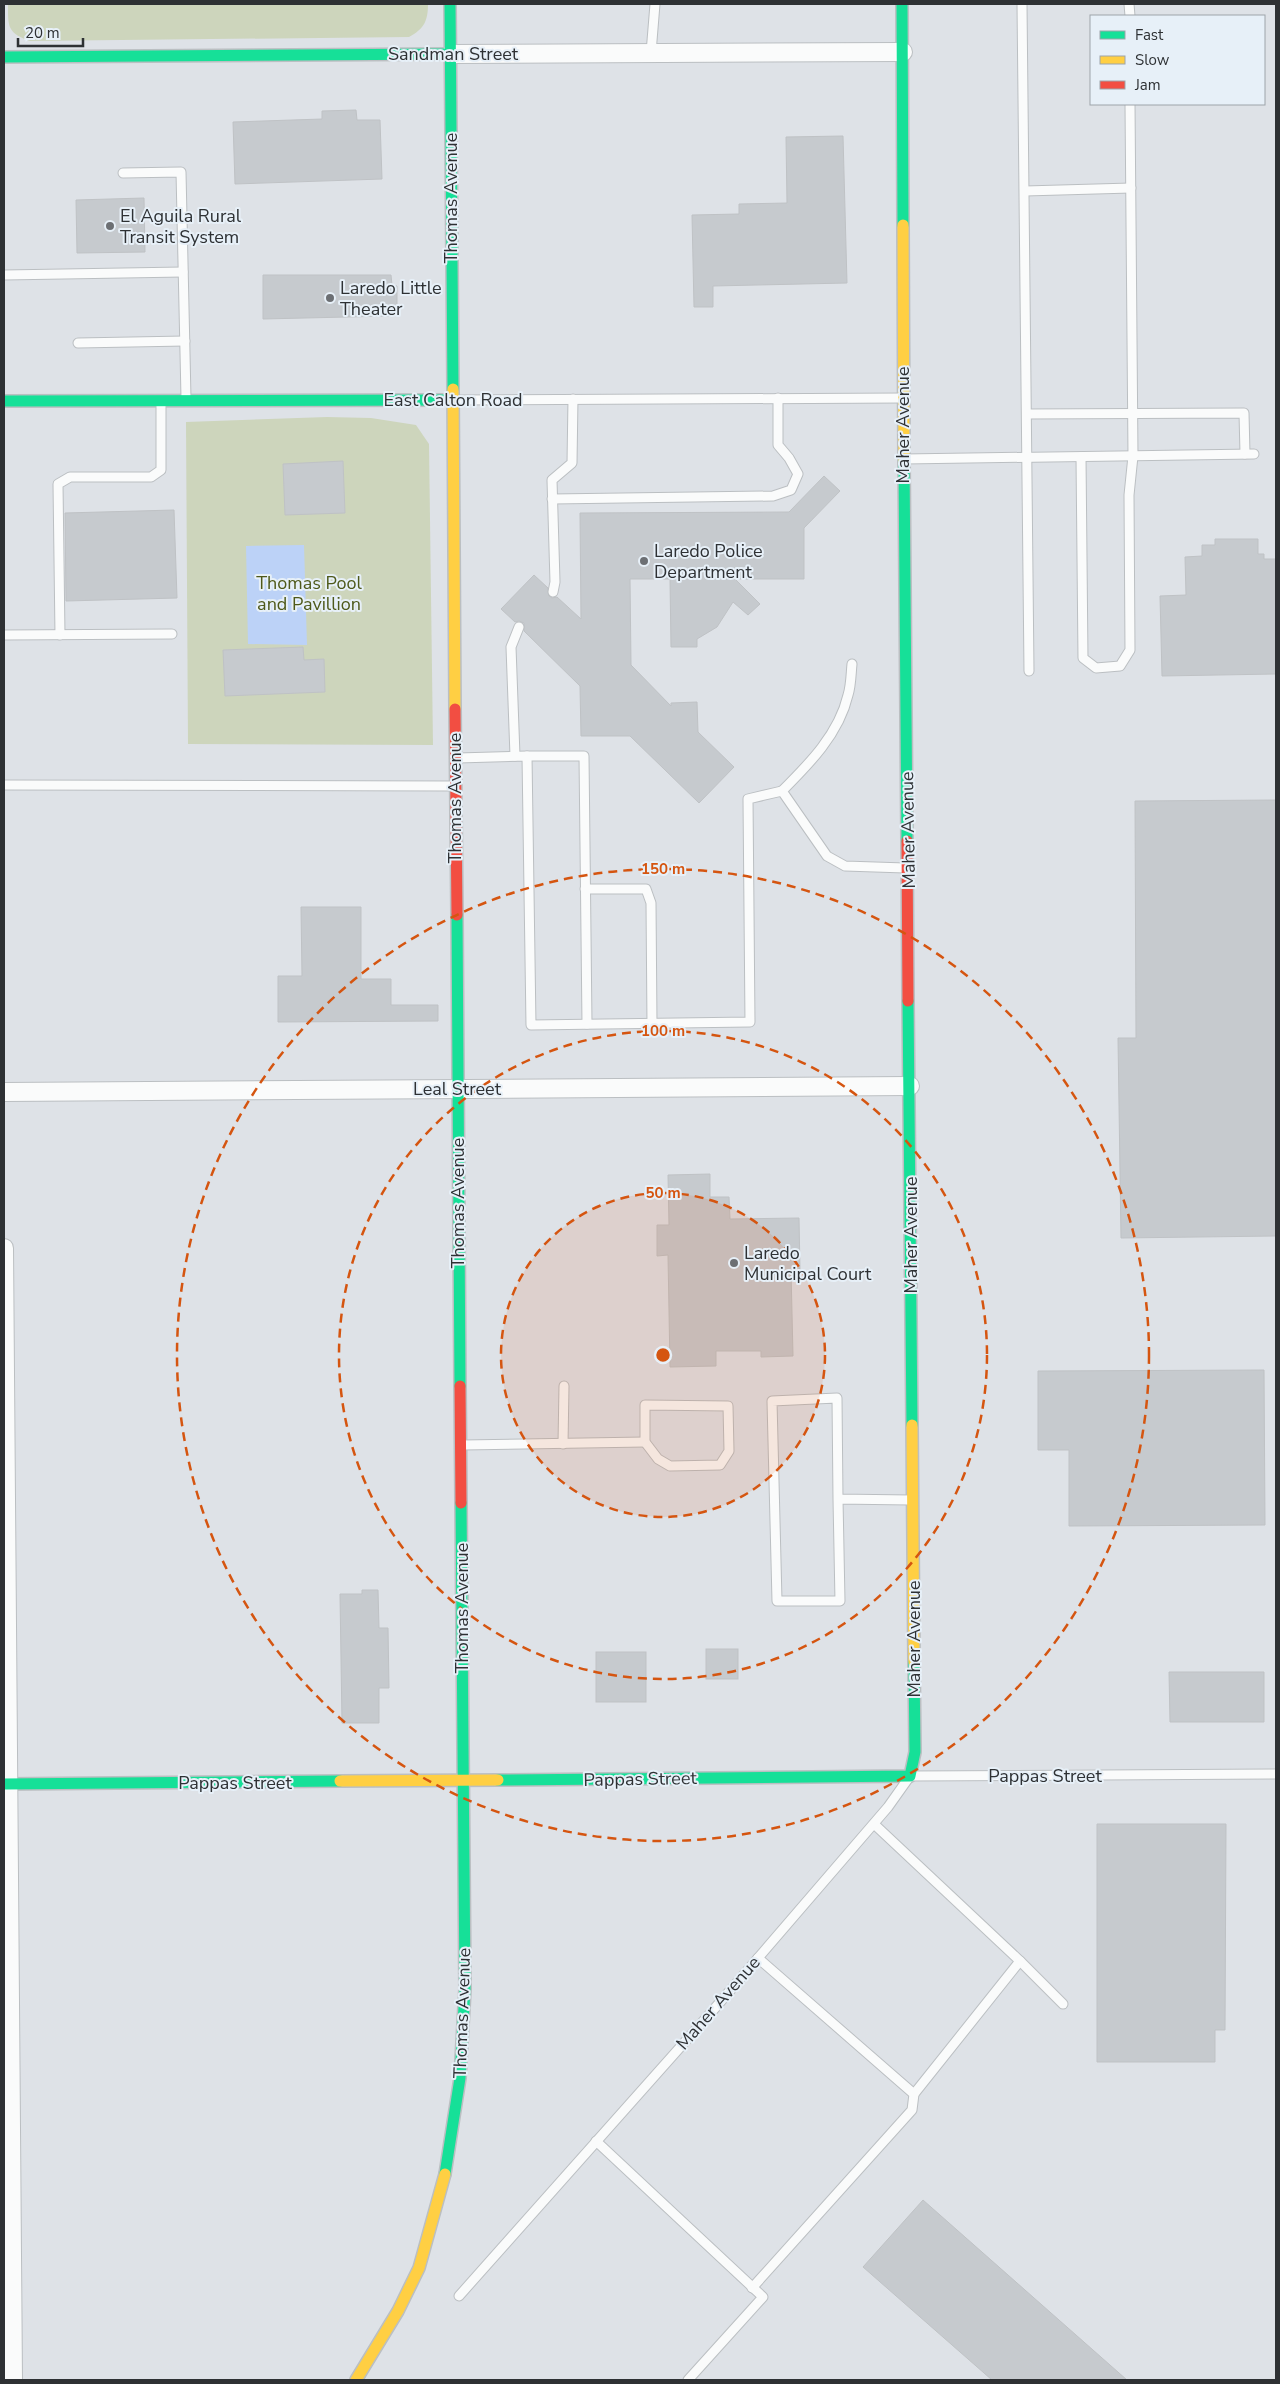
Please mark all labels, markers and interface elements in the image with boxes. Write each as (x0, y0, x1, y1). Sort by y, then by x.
scale bar (18, 15, 82, 47)
legend (1090, 15, 1265, 105)
text: 20 m (25, 23, 60, 43)
text: Fast (1135, 25, 1164, 45)
street label: Sandman Street (388, 42, 519, 66)
text: Slow (1135, 50, 1170, 70)
text: Jam (1134, 75, 1161, 95)
street label: Thomas Avenue (439, 133, 463, 263)
place label: El Aguila Rural Transit System (120, 204, 242, 249)
marker: El Aguila Rural Transit System (104, 220, 116, 232)
place label: Laredo Little Theater (340, 276, 441, 321)
marker: Laredo Little Theater (324, 292, 336, 304)
street label: Maher Avenue (891, 366, 915, 484)
street label: East Calton Road (384, 388, 522, 412)
place label: Laredo Police Department (654, 539, 763, 584)
marker: Laredo Police Department (638, 555, 650, 567)
park label: Thomas Pool and Pavillion (256, 571, 362, 616)
street label: Thomas Avenue (443, 733, 467, 863)
street label: Maher Avenue (895, 771, 921, 889)
text: 150 m (641, 859, 685, 879)
text: 100 m (641, 1021, 685, 1041)
street label: Leal Street (413, 1077, 502, 1101)
street label: Thomas Avenue (446, 1138, 470, 1268)
street label: Maher Avenue (899, 1176, 923, 1294)
text: 50 m (645, 1183, 681, 1203)
place label: Laredo Municipal Court (744, 1241, 872, 1286)
marker: Laredo Municipal Court (728, 1257, 740, 1269)
centre of rings (654, 1346, 672, 1364)
street label: Thomas Avenue (450, 1543, 474, 1673)
street label: Maher Avenue (902, 1580, 926, 1698)
street label: Pappas Street (988, 1764, 1102, 1788)
street label: Pappas Street (583, 1766, 698, 1792)
street label: Pappas Street (178, 1771, 292, 1795)
street label: Thomas Avenue (448, 1947, 476, 2079)
street label: Maher Avenue (671, 1951, 765, 2055)

